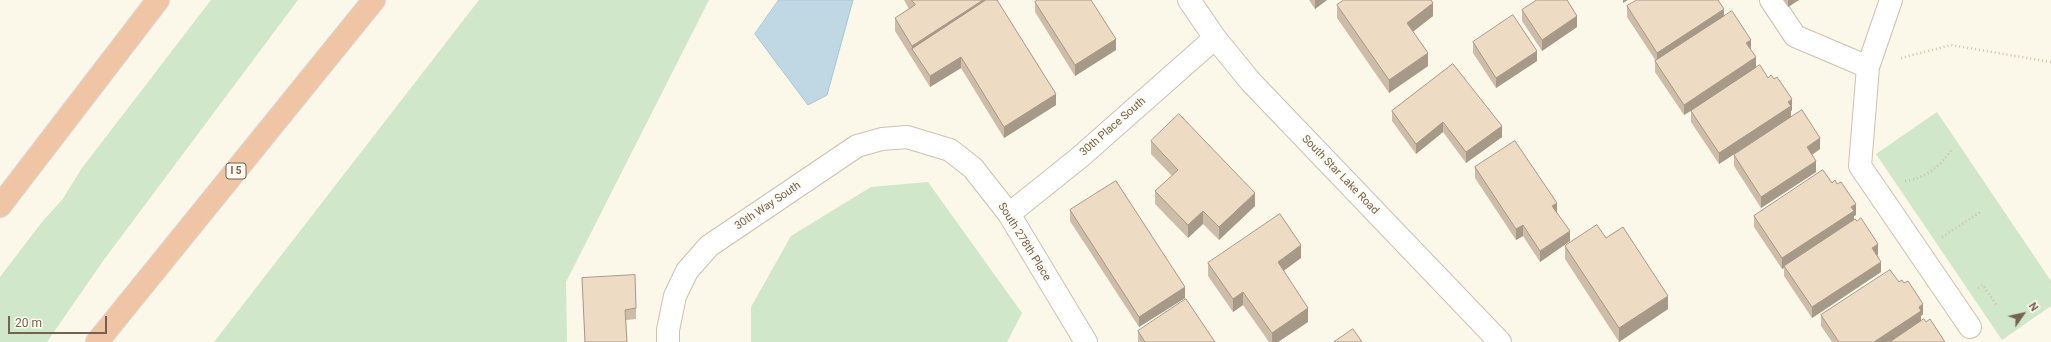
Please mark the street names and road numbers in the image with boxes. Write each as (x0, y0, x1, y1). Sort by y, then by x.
street label: 30th Place South (1077, 95, 1149, 159)
street label: South Star Lake Road (1299, 133, 1381, 217)
road number: I 5 (226, 163, 246, 179)
street label: 30th Way South (733, 179, 803, 233)
street label: South 278th Place (995, 201, 1053, 283)

